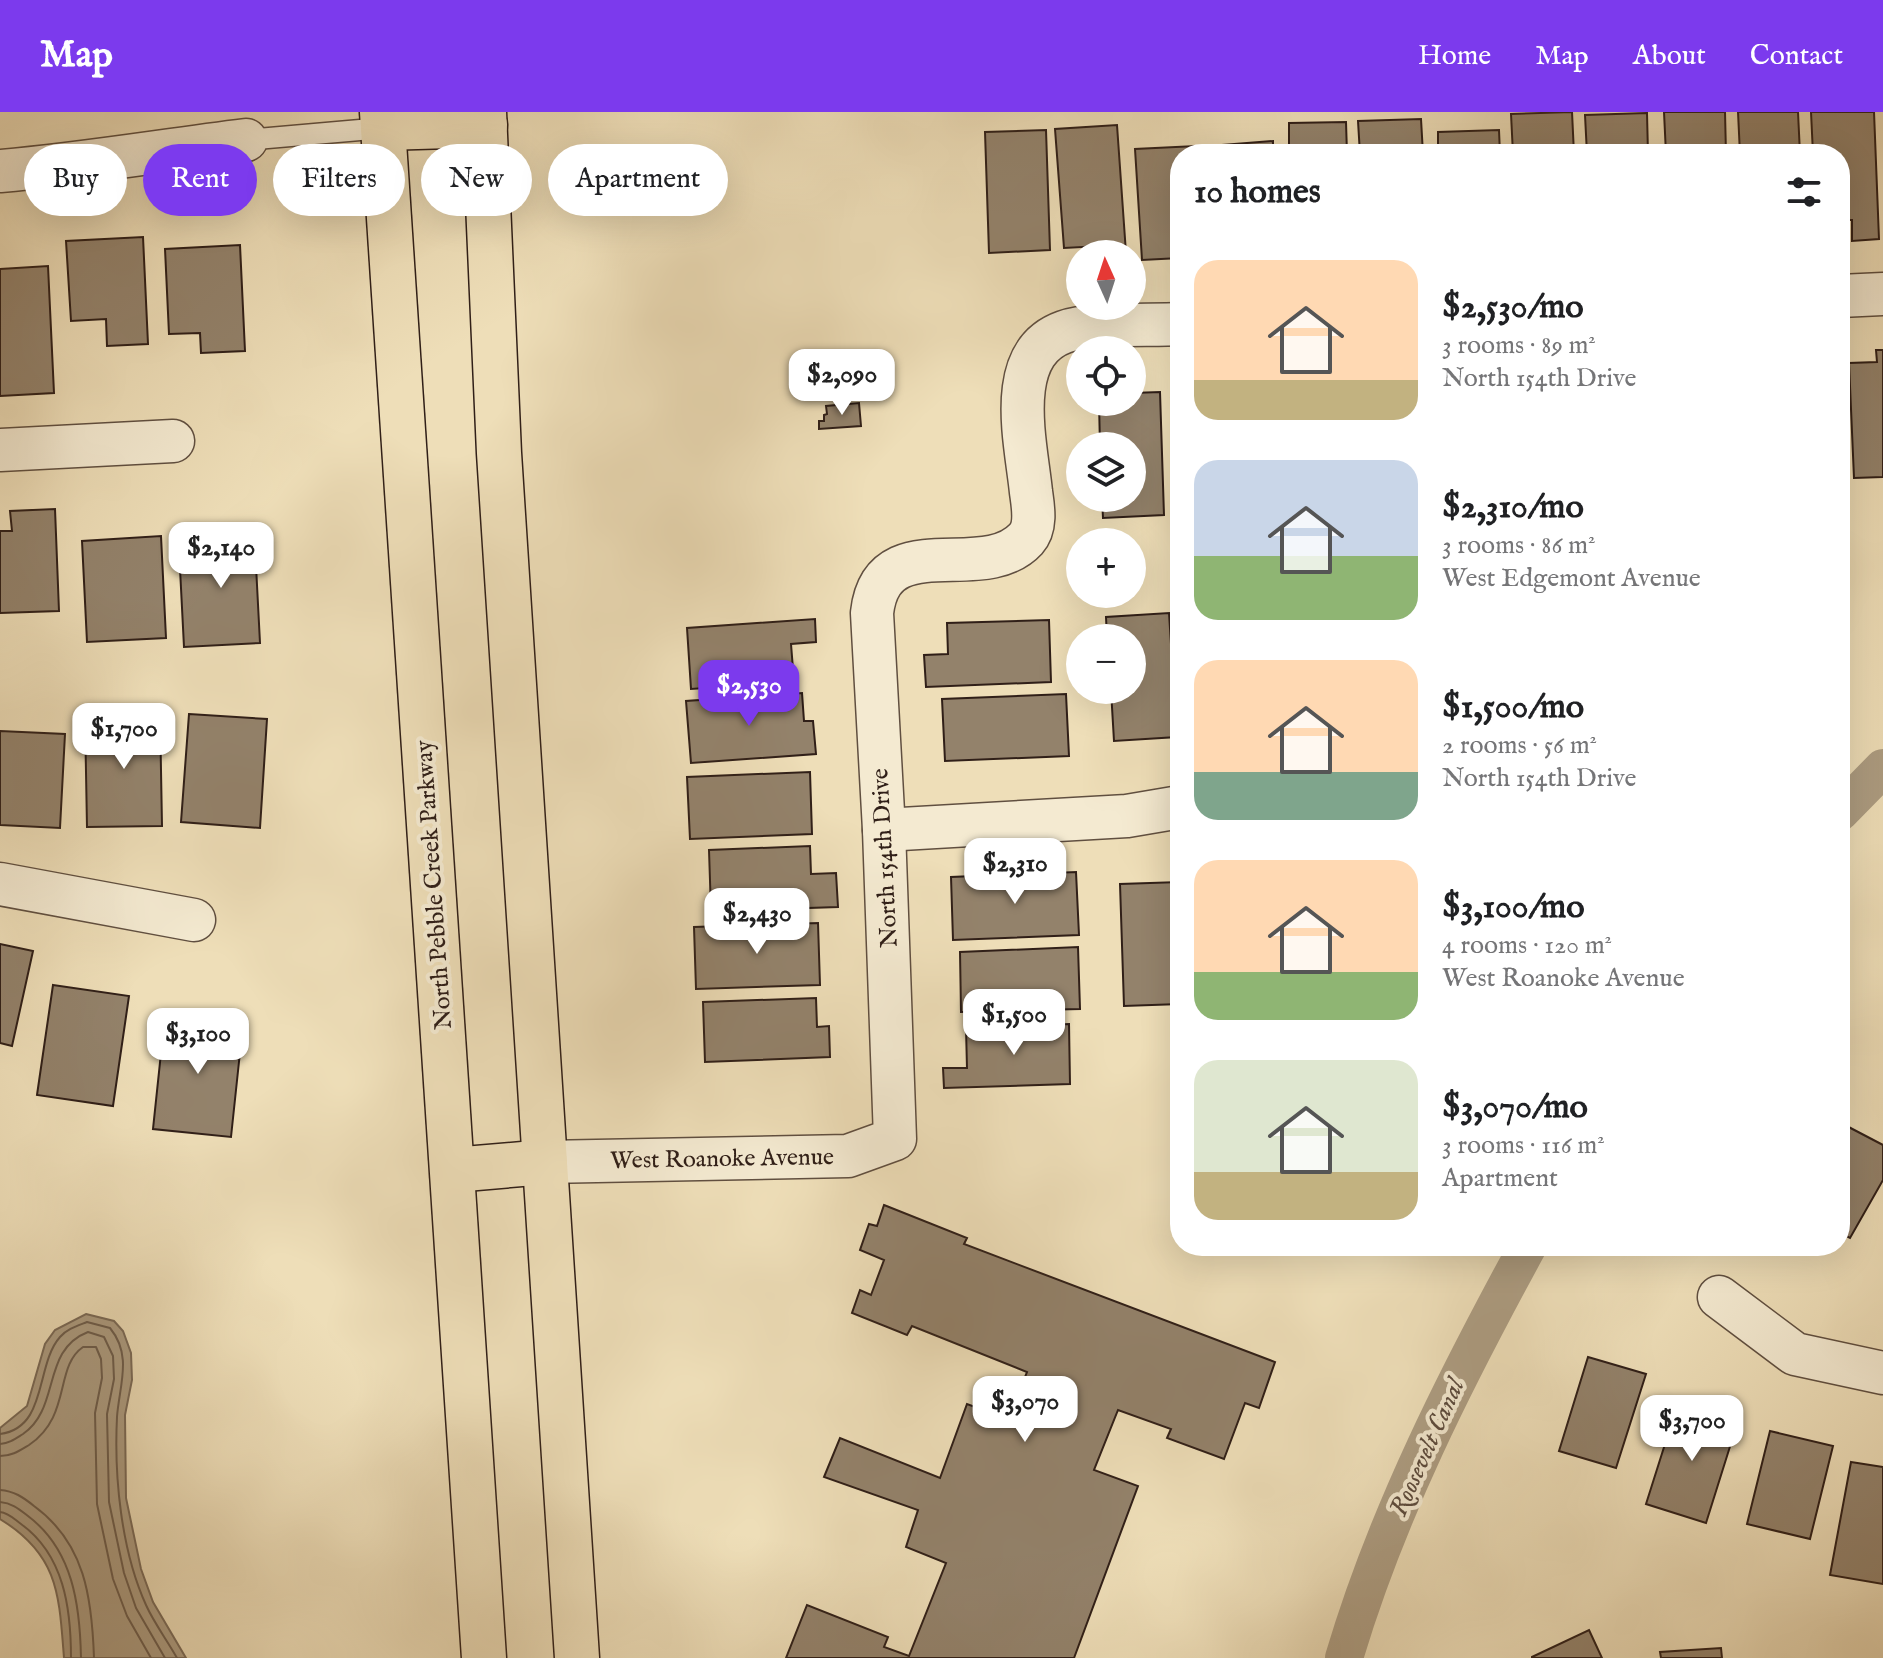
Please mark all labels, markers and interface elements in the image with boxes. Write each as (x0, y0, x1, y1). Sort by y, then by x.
text: Map (40, 32, 113, 80)
text: Home (1418, 39, 1491, 74)
text: Map (1535, 39, 1589, 74)
text: About (1633, 39, 1706, 74)
text: Contact (1750, 39, 1843, 74)
chip: Buy (24, 144, 127, 216)
chip: Rent (143, 144, 257, 216)
chip: Filters (273, 144, 405, 216)
chip: New (421, 144, 532, 216)
chip: Apartment (548, 144, 728, 216)
icon: filters (1782, 170, 1826, 214)
text: 10 homes (1194, 171, 1321, 214)
north arrow (1066, 240, 1146, 320)
map controls (1066, 240, 1146, 704)
text: $2,530/mo (1442, 286, 1584, 329)
icon: home (1258, 292, 1354, 388)
text: 3 rooms · 89 m² (1442, 329, 1596, 362)
button: locate (1066, 336, 1146, 416)
pin: $2,090 (777, 349, 907, 417)
text: $2,090 (807, 358, 877, 391)
text: North 154th Drive (1442, 362, 1636, 395)
button: layers (1066, 432, 1146, 512)
text: $2,310/mo (1442, 486, 1584, 529)
icon: home (1258, 492, 1354, 588)
pin: $2,140 (156, 522, 286, 590)
button: + (1066, 528, 1146, 608)
text: 3 rooms · 86 m² (1442, 529, 1595, 562)
text: $2,140 (187, 531, 255, 564)
text: West Edgemont Avenue (1442, 562, 1701, 595)
button: − (1066, 624, 1146, 704)
pin: $2,530 (684, 660, 814, 728)
text: $2,530 (716, 669, 782, 702)
text: $1,500/mo (1442, 686, 1584, 729)
icon: home (1258, 692, 1354, 788)
pin: $1,700 (59, 703, 189, 771)
text: $1,700 (90, 712, 158, 745)
text: 2 rooms · 56 m² (1442, 729, 1597, 762)
street label: North Pebble Creek Parkway (409, 739, 460, 1031)
text: North 154th Drive (1442, 762, 1636, 795)
street label: North 154th Drive (865, 767, 906, 948)
pin: $2,310 (950, 838, 1080, 906)
text: $2,310 (982, 847, 1048, 880)
text: $3,100/mo (1442, 886, 1585, 929)
pin: $2,430 (692, 888, 822, 956)
icon: home (1258, 892, 1354, 988)
text: $2,430 (722, 897, 792, 930)
text: 4 rooms · 120 m² (1442, 929, 1612, 962)
text: West Roanoke Avenue (1442, 962, 1685, 995)
pin: $1,500 (949, 989, 1079, 1057)
text: $1,500 (981, 998, 1047, 1031)
pin: $3,100 (133, 1008, 263, 1076)
text: $3,100 (165, 1017, 231, 1050)
text: $3,070/mo (1442, 1086, 1588, 1129)
icon: home (1258, 1092, 1354, 1188)
text: 3 rooms · 116 m² (1442, 1129, 1605, 1162)
street label: West Roanoke Avenue (610, 1142, 834, 1177)
text: Apartment (1442, 1162, 1558, 1195)
water label: Roosevelt Canal (1382, 1372, 1473, 1521)
pin: $3,070 (960, 1376, 1090, 1444)
text: $3,070 (991, 1385, 1059, 1418)
pin: $3,700 (1627, 1395, 1757, 1463)
text: $3,700 (1658, 1404, 1726, 1437)

